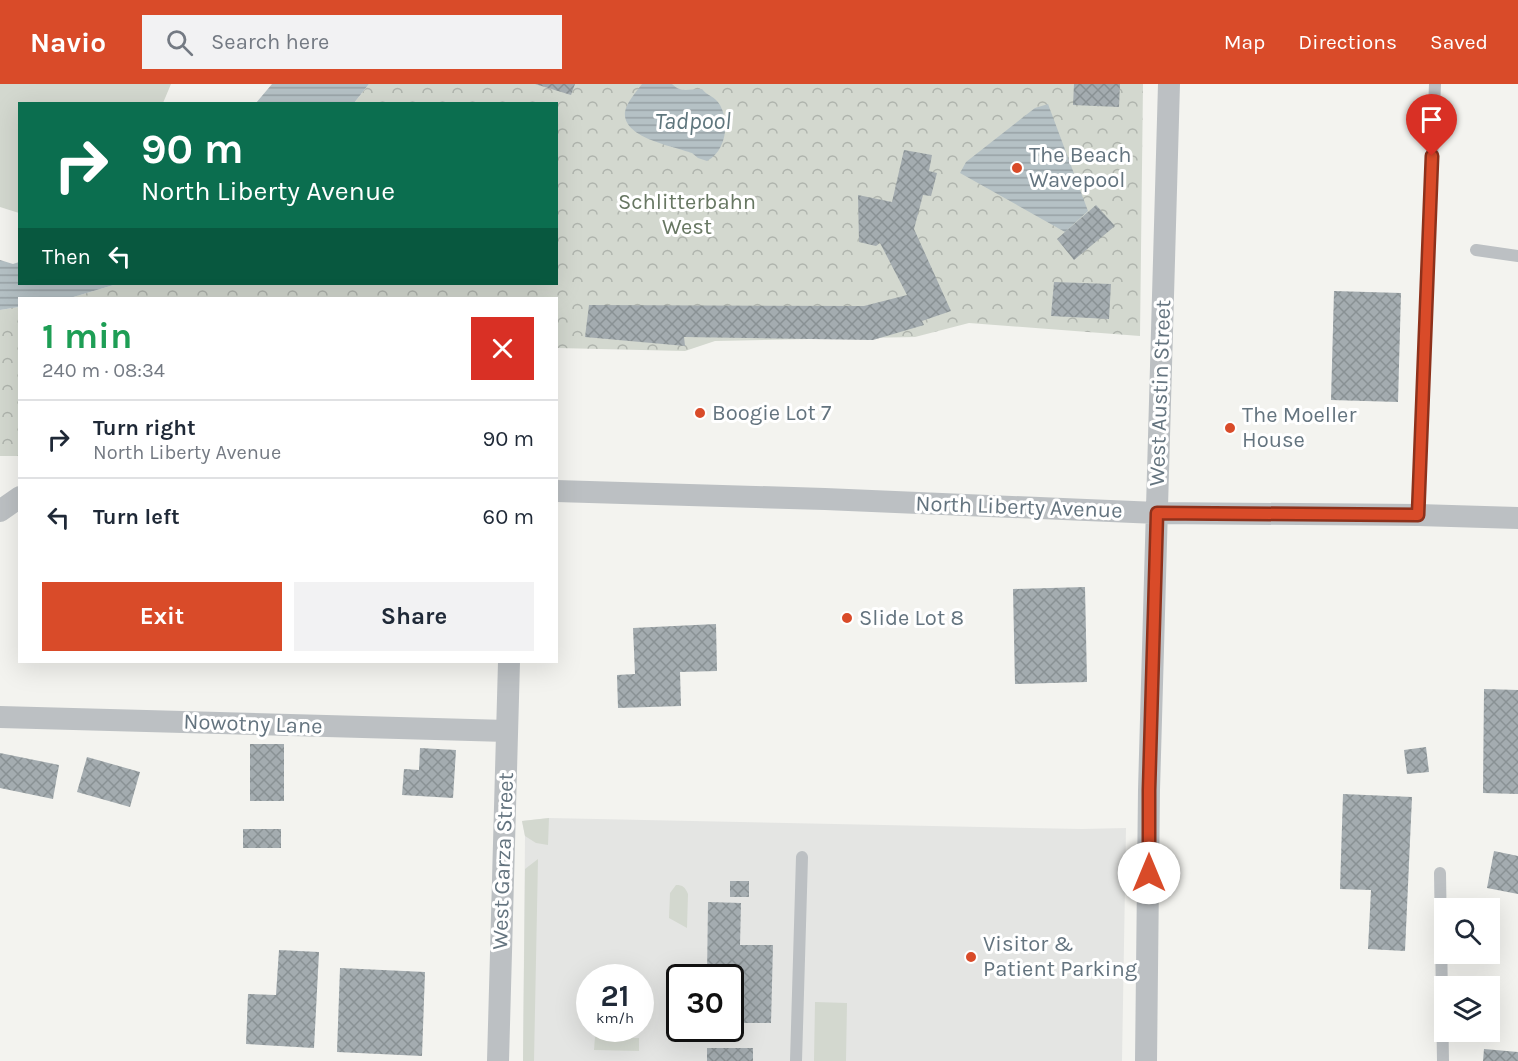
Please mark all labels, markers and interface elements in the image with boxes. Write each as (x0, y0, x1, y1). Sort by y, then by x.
search box (142, 15, 562, 69)
text: Navio (30, 26, 106, 59)
icon: search (163, 26, 196, 59)
text: Search here (211, 29, 329, 55)
text: Map (1224, 30, 1265, 54)
text: Directions (1298, 30, 1397, 54)
text: Saved (1430, 30, 1488, 54)
pin (1406, 94, 1457, 156)
icon: arrive (1415, 103, 1448, 136)
water label: Tadpool (655, 107, 731, 135)
text: 90 m (141, 124, 244, 174)
icon: right (42, 126, 120, 204)
place label: The Beach Wavepool (1029, 142, 1132, 193)
marker: The Beach Wavepool (1010, 161, 1024, 175)
text: North Liberty Avenue (141, 175, 395, 207)
park label: Schlitterbahn West (618, 189, 756, 240)
icon: left (103, 240, 136, 273)
text: Then (42, 244, 91, 270)
street label: West Austin Street (1144, 299, 1176, 487)
text: 1 min (42, 315, 132, 357)
button: close (471, 317, 534, 380)
text: 240 m · 08:34 (42, 359, 165, 382)
place label: Boogie Lot 7 (712, 400, 831, 426)
place label: The Moeller House (1242, 402, 1356, 453)
marker: Boogie Lot 7 (693, 406, 707, 420)
text: Turn right (93, 415, 196, 441)
marker: The Moeller House (1223, 421, 1237, 435)
icon: right (42, 423, 75, 456)
text: 90 m (482, 426, 534, 452)
text: North Liberty Avenue (93, 441, 281, 464)
street label: North Liberty Avenue (915, 490, 1123, 524)
icon: left (42, 501, 75, 534)
text: Turn left (93, 504, 180, 530)
text: 60 m (483, 504, 534, 530)
button: Exit (42, 582, 282, 651)
button: Share (294, 582, 534, 651)
place label: Slide Lot 8 (859, 605, 964, 631)
marker: Slide Lot 8 (840, 611, 854, 625)
street label: Nowotny Lane (183, 709, 323, 739)
street label: West Garza Street (487, 772, 519, 950)
position arrow (1117, 841, 1181, 905)
map controls (1434, 898, 1500, 1042)
button: search (1434, 898, 1500, 964)
place label: Visitor & Patient Parking (983, 931, 1138, 982)
marker: Visitor & Patient Parking (964, 950, 978, 964)
speed limit sign: 30 (666, 964, 744, 1042)
button: layers (1434, 976, 1500, 1042)
text: 21 (601, 978, 629, 1014)
text: km/h (596, 1009, 634, 1027)

